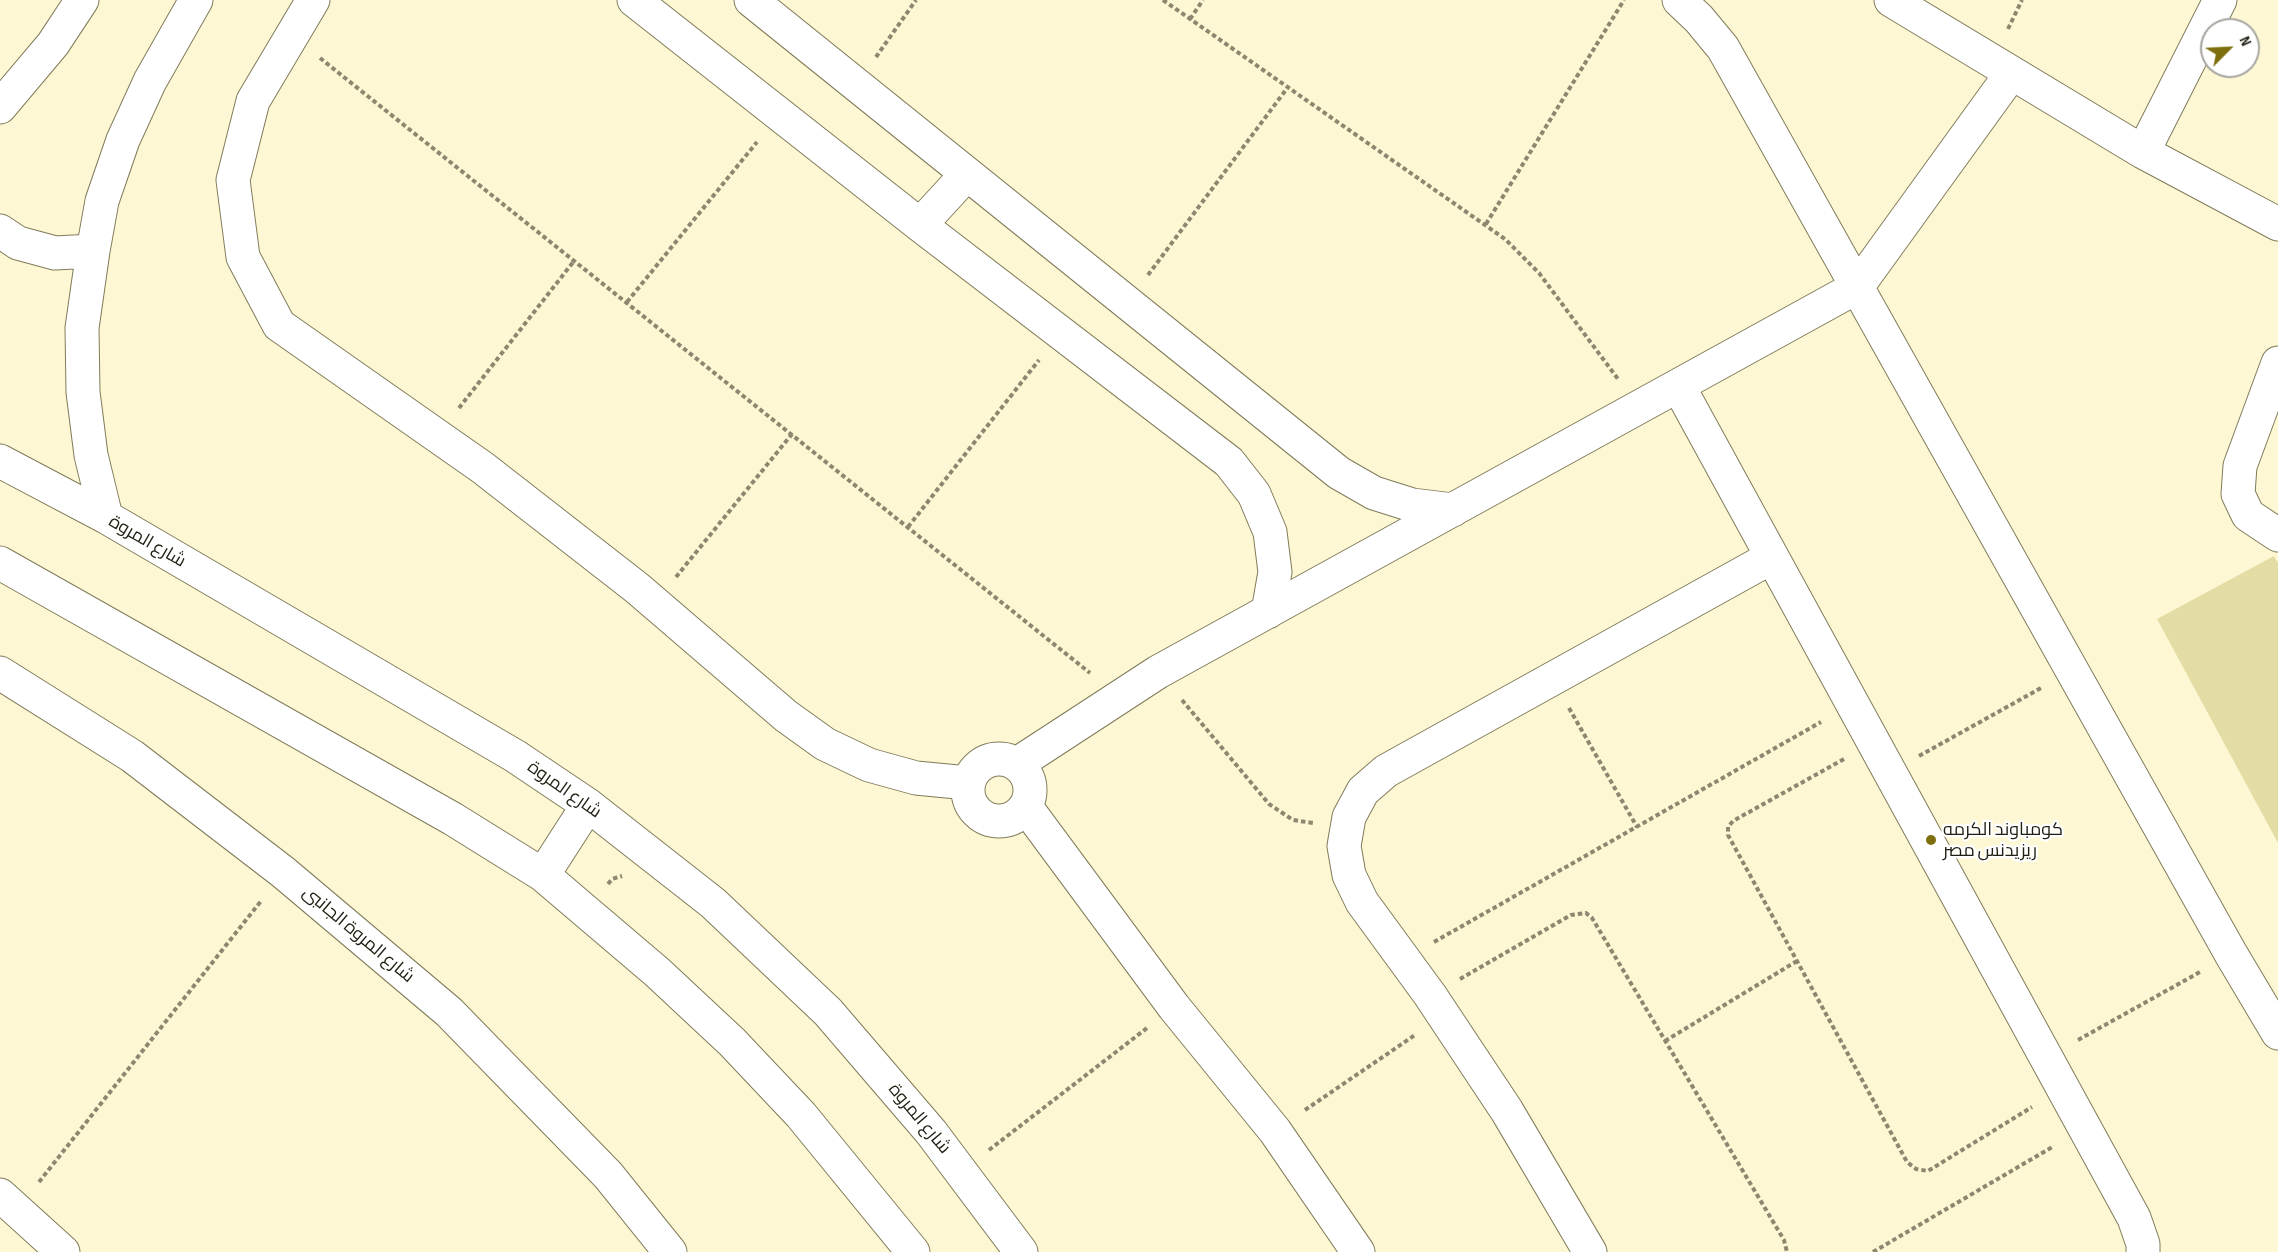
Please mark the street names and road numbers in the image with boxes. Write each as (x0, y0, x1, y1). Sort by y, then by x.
street label: شارع المروة (105, 511, 189, 573)
street label: شارع المروة (523, 757, 605, 823)
street label: شارع المروة الجانبى (298, 882, 418, 988)
street label: شارع المروة (883, 1079, 955, 1159)

